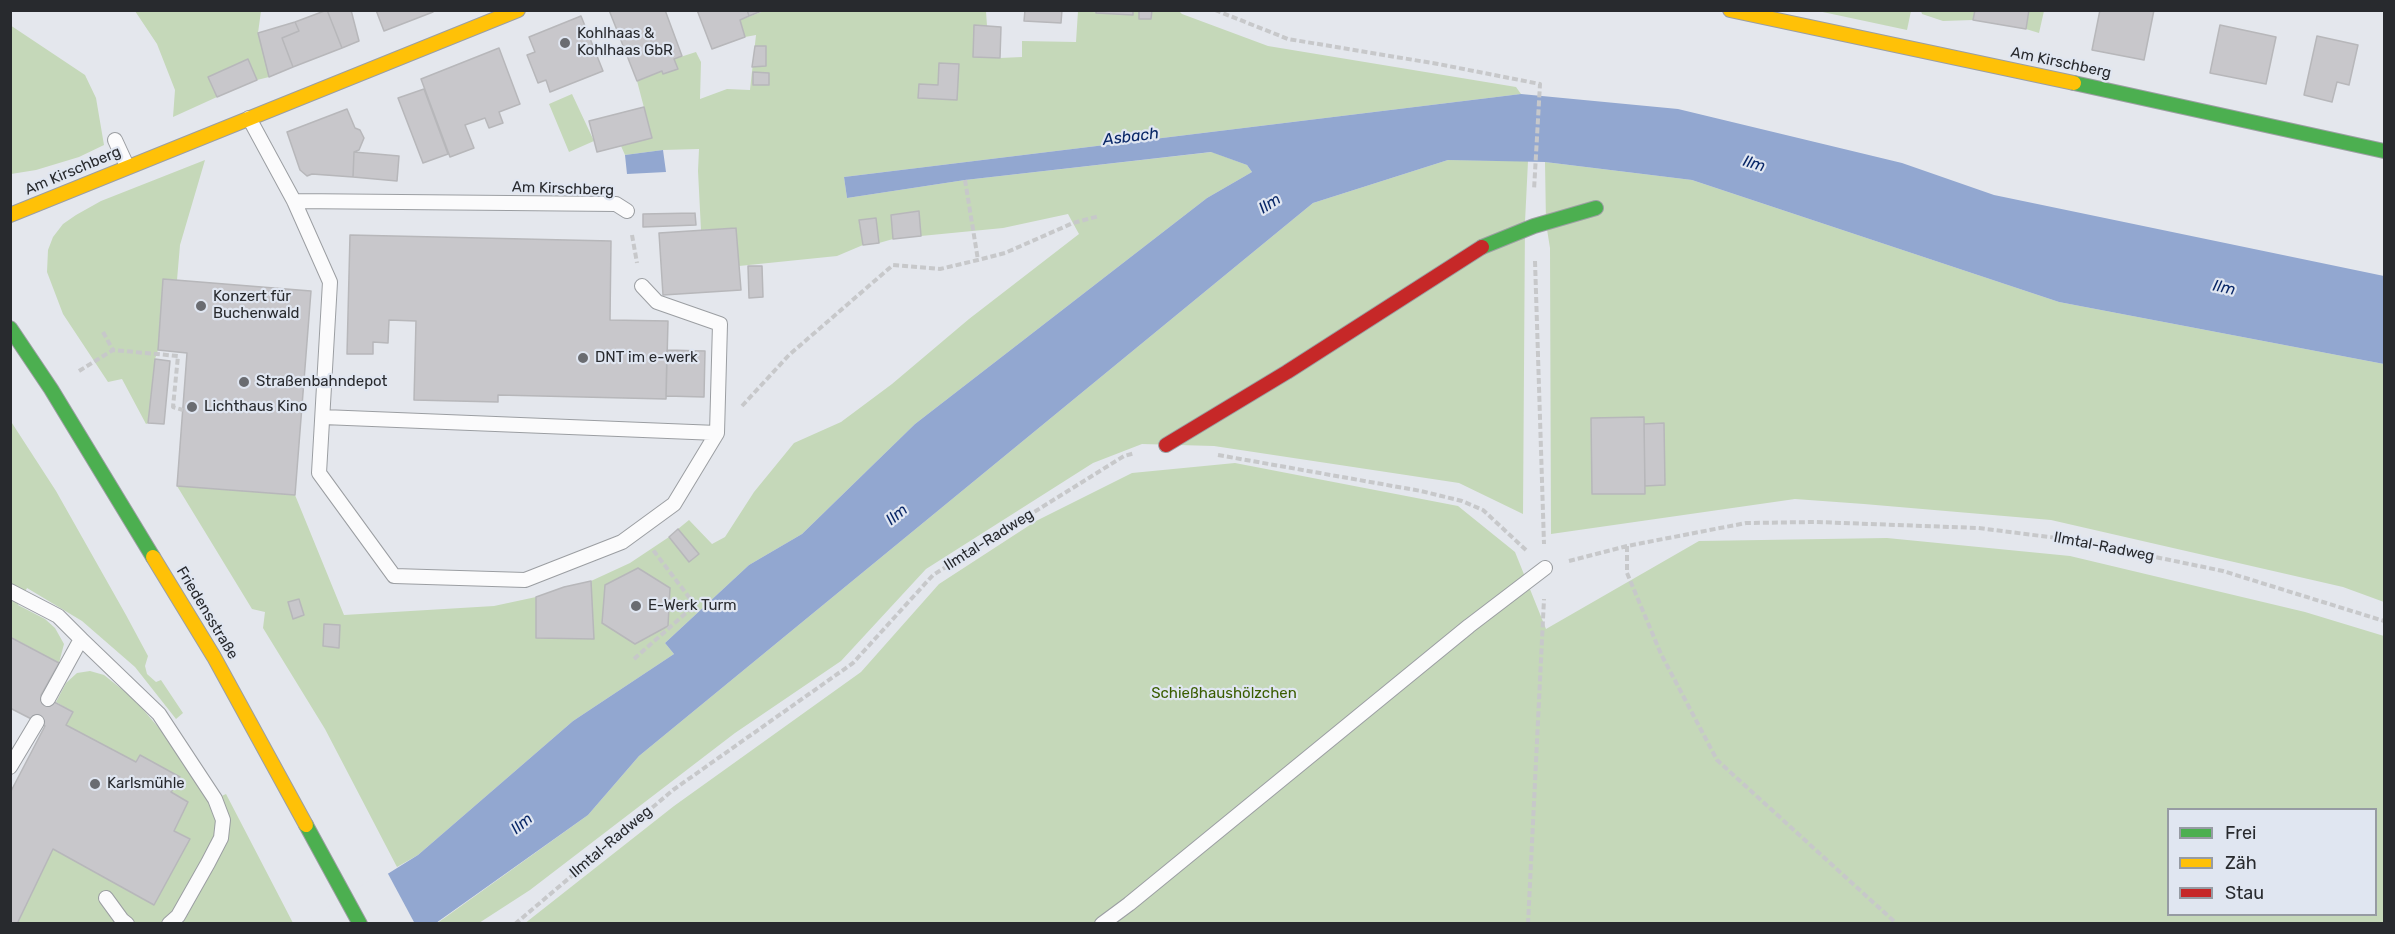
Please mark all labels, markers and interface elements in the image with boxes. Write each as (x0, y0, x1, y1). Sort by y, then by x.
place label: Kohlhaas & Kohlhaas GbR (577, 25, 673, 60)
marker: Kohlhaas & Kohlhaas GbR (558, 36, 572, 50)
street label: Am Kirschberg (2009, 44, 2113, 82)
water label: Asbach (1102, 124, 1160, 150)
street label: Am Kirschberg (22, 143, 124, 199)
water label: Ilm (1740, 152, 1768, 176)
street label: Am Kirschberg (512, 178, 614, 200)
water label: Ilm (1255, 190, 1285, 218)
water label: Ilm (2211, 276, 2237, 300)
place label: Konzert für Buchenwald (213, 288, 300, 323)
marker: Konzert für Buchenwald (194, 299, 208, 313)
place label: DNT im e-werk (595, 349, 698, 367)
marker: DNT im e-werk (576, 351, 590, 365)
place label: Straßenbahndepot (256, 373, 387, 391)
marker: Straßenbahndepot (237, 375, 251, 389)
place label: Lichthaus Kino (204, 398, 307, 416)
marker: Lichthaus Kino (185, 400, 199, 414)
water label: Ilm (882, 500, 912, 530)
street label: Ilmtal-Radweg (941, 505, 1037, 575)
street label: Ilmtal-Radweg (2052, 528, 2156, 566)
street label: Friedensstraße (172, 563, 242, 663)
place label: E-Werk Turm (648, 597, 737, 615)
marker: E-Werk Turm (629, 599, 643, 613)
park label: Schießhaushölzchen (1151, 685, 1297, 703)
place label: Karlsmühle (107, 775, 185, 793)
marker: Karlsmühle (88, 777, 102, 791)
street label: Ilmtal-Radweg (566, 802, 656, 882)
legend (2167, 808, 2377, 916)
water label: Ilm (507, 809, 537, 839)
text: Frei (2225, 822, 2256, 844)
text: Zäh (2225, 852, 2257, 874)
text: Stau (2225, 882, 2264, 904)

